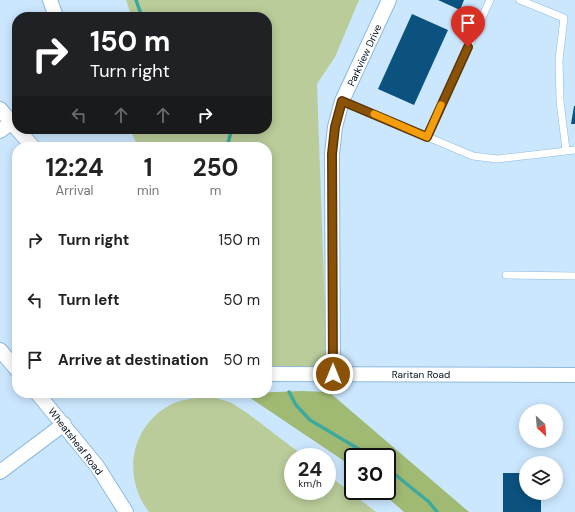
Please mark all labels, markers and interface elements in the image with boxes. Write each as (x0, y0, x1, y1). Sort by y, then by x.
pin (451, 6, 485, 47)
icon: arrive (457, 12, 479, 34)
street label: Parkview Drive (344, 22, 385, 88)
text: 150 m (90, 23, 170, 60)
icon: right (24, 28, 76, 80)
text: Turn right (90, 59, 170, 83)
icon: left (68, 104, 90, 126)
icon: ahead (110, 104, 132, 126)
icon: ahead (152, 104, 174, 126)
icon: right (194, 104, 216, 126)
text: 12:24 (46, 152, 104, 183)
text: 1 (144, 152, 153, 183)
text: 250 (193, 152, 238, 183)
text: Arrival (56, 182, 93, 199)
text: min (137, 182, 159, 199)
text: m (210, 182, 221, 199)
icon: right (24, 229, 46, 251)
text: Turn right (58, 230, 129, 250)
text: 150 m (219, 230, 260, 250)
icon: left (24, 289, 46, 311)
text: Turn left (58, 290, 119, 310)
text: 50 m (223, 290, 260, 310)
icon: arrive (24, 349, 46, 371)
text: Arrive at destination (58, 350, 209, 370)
text: 50 m (223, 350, 260, 370)
position arrow (312, 353, 354, 395)
street label: Raritan Road (392, 368, 450, 381)
north arrow (519, 404, 563, 448)
map controls (519, 404, 563, 500)
street label: Wheatsheaf Road (45, 405, 106, 477)
speed limit sign: 30 (344, 448, 396, 500)
text: 24 (298, 456, 322, 482)
button: layers (519, 456, 563, 500)
text: km/h (298, 477, 322, 490)

